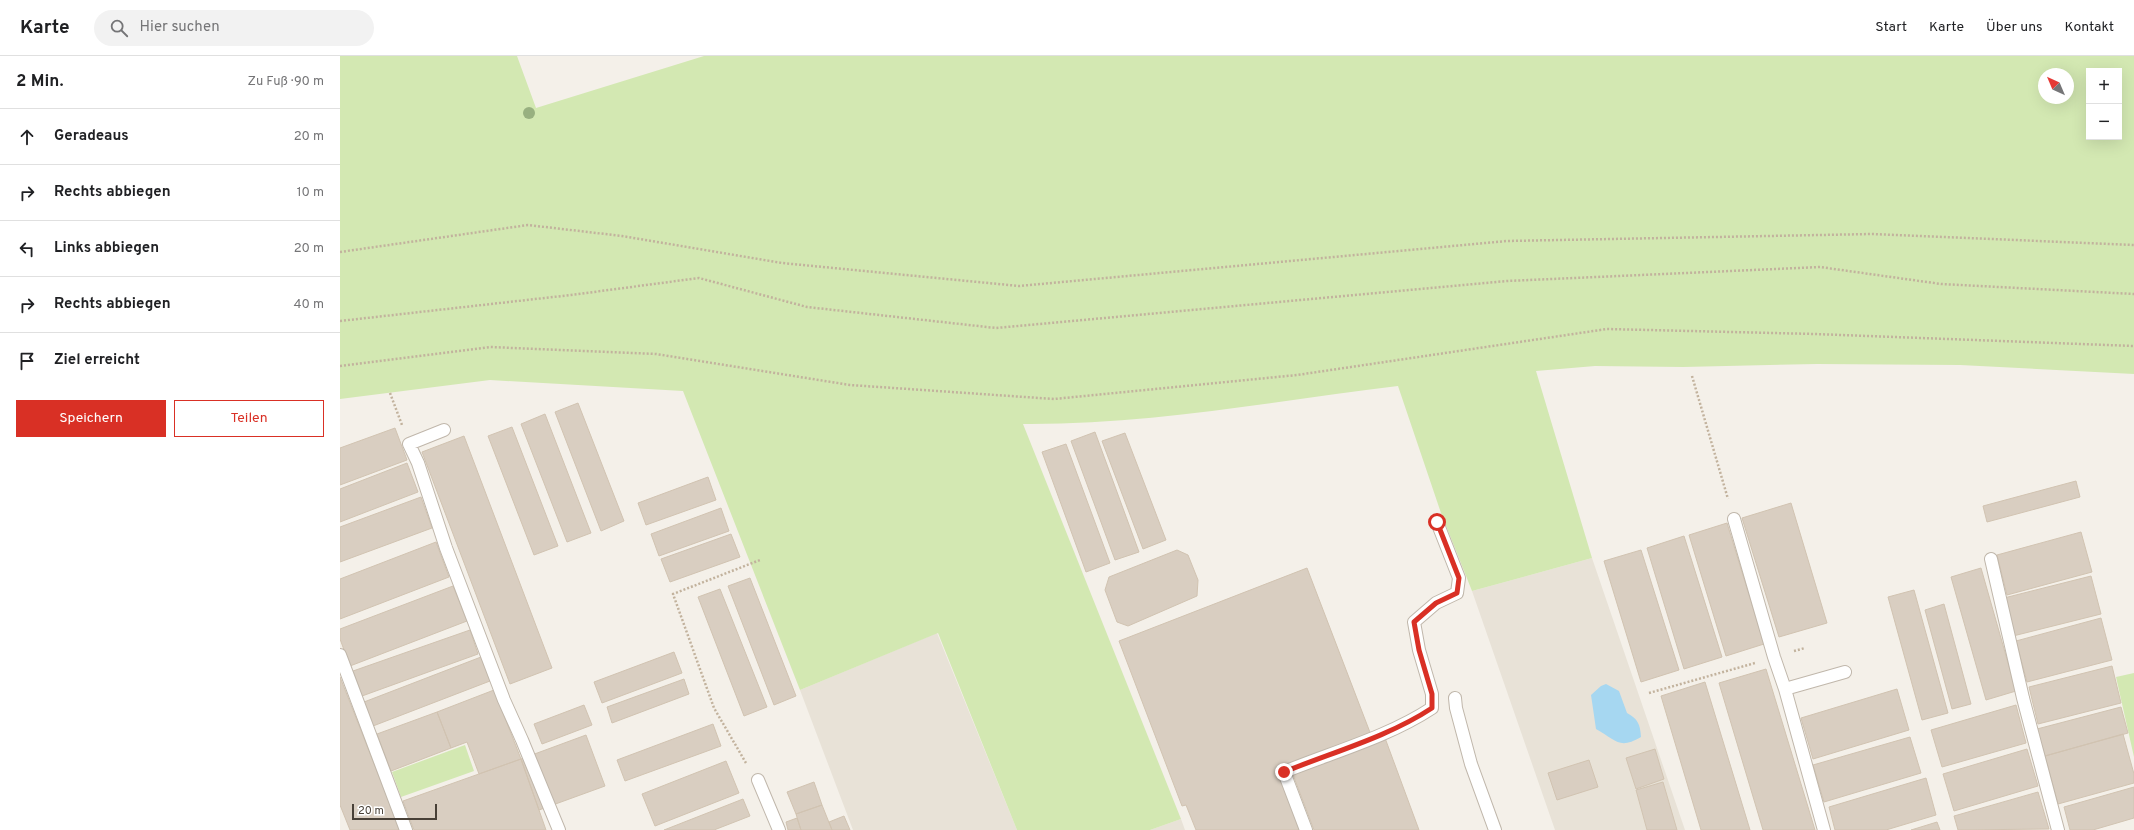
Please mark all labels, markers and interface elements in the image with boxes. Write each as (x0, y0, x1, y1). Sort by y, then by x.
search box (94, 10, 374, 46)
text: Karte (20, 16, 70, 40)
icon: search (108, 17, 130, 39)
text: Hier suchen (140, 18, 220, 37)
text: Start (1875, 19, 1907, 36)
text: Karte (1929, 19, 1964, 36)
text: Über uns (1986, 19, 2043, 36)
text: Kontakt (2065, 19, 2114, 36)
north arrow (2038, 68, 2074, 104)
map controls (2086, 68, 2122, 140)
button: + (2086, 68, 2122, 104)
text: 2 Min. (16, 71, 64, 93)
text: Zu Fuß · 90 m (248, 74, 324, 90)
button: − (2086, 104, 2122, 140)
icon: ahead (16, 126, 38, 148)
text: Geradeaus (54, 127, 129, 146)
text: 20 m (294, 129, 324, 145)
icon: right (16, 182, 38, 204)
text: Rechts abbiegen (54, 183, 171, 202)
text: 10 m (297, 185, 324, 201)
icon: left (16, 238, 38, 260)
text: Links abbiegen (54, 239, 159, 258)
text: 20 m (294, 241, 324, 257)
icon: right (16, 294, 38, 316)
text: Rechts abbiegen (54, 295, 171, 314)
text: 40 m (294, 297, 324, 313)
icon: arrive (16, 350, 38, 372)
text: Ziel erreicht (54, 351, 140, 370)
button: Speichern (16, 400, 166, 437)
button: Teilen (174, 400, 324, 437)
route start (1428, 513, 1446, 531)
route end (1275, 763, 1293, 781)
scale bar (352, 802, 437, 821)
text: 20 m (358, 804, 384, 818)

